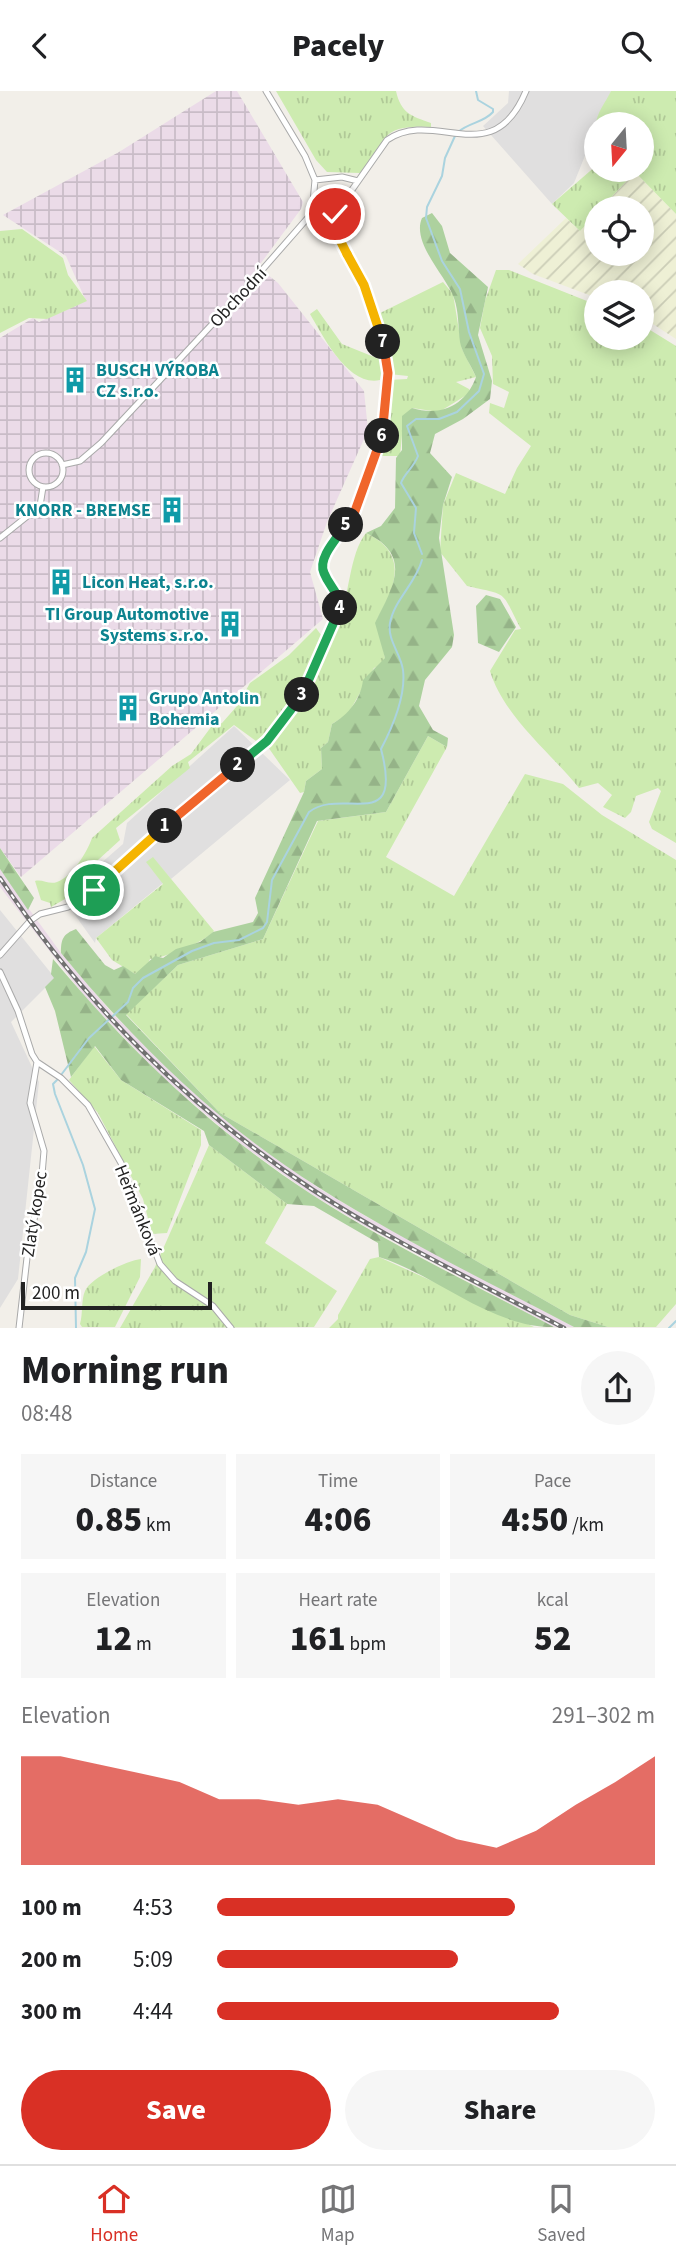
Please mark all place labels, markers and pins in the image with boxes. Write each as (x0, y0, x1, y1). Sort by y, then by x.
pin (305, 184, 365, 244)
pin: 7 (366, 324, 400, 359)
place label: BUSCH VÝROBA CZ s.r.o. (96, 358, 220, 404)
building icon: BUSCH VÝROBA CZ s.r.o. (60, 365, 90, 395)
pin: 6 (364, 419, 400, 453)
building icon: KNORR - BREMSE (157, 495, 187, 525)
place label: KNORR - BREMSE (15, 498, 151, 523)
pin: 5 (328, 507, 364, 543)
building icon: Licon Heat, s.r.o. (46, 567, 76, 597)
place label: Licon Heat, s.r.o. (82, 570, 214, 595)
pin: 4 (322, 591, 358, 625)
place label: TI Group Automotive Systems s.r.o. (45, 602, 209, 648)
building icon: TI Group Automotive Systems s.r.o. (215, 609, 245, 639)
pin: 3 (284, 677, 320, 713)
place label: Grupo Antolin Bohemia (149, 686, 259, 732)
building icon: Grupo Antolin Bohemia (113, 693, 143, 723)
pin: 2 (220, 747, 256, 783)
pin: 1 (148, 809, 182, 843)
pin (64, 860, 124, 920)

